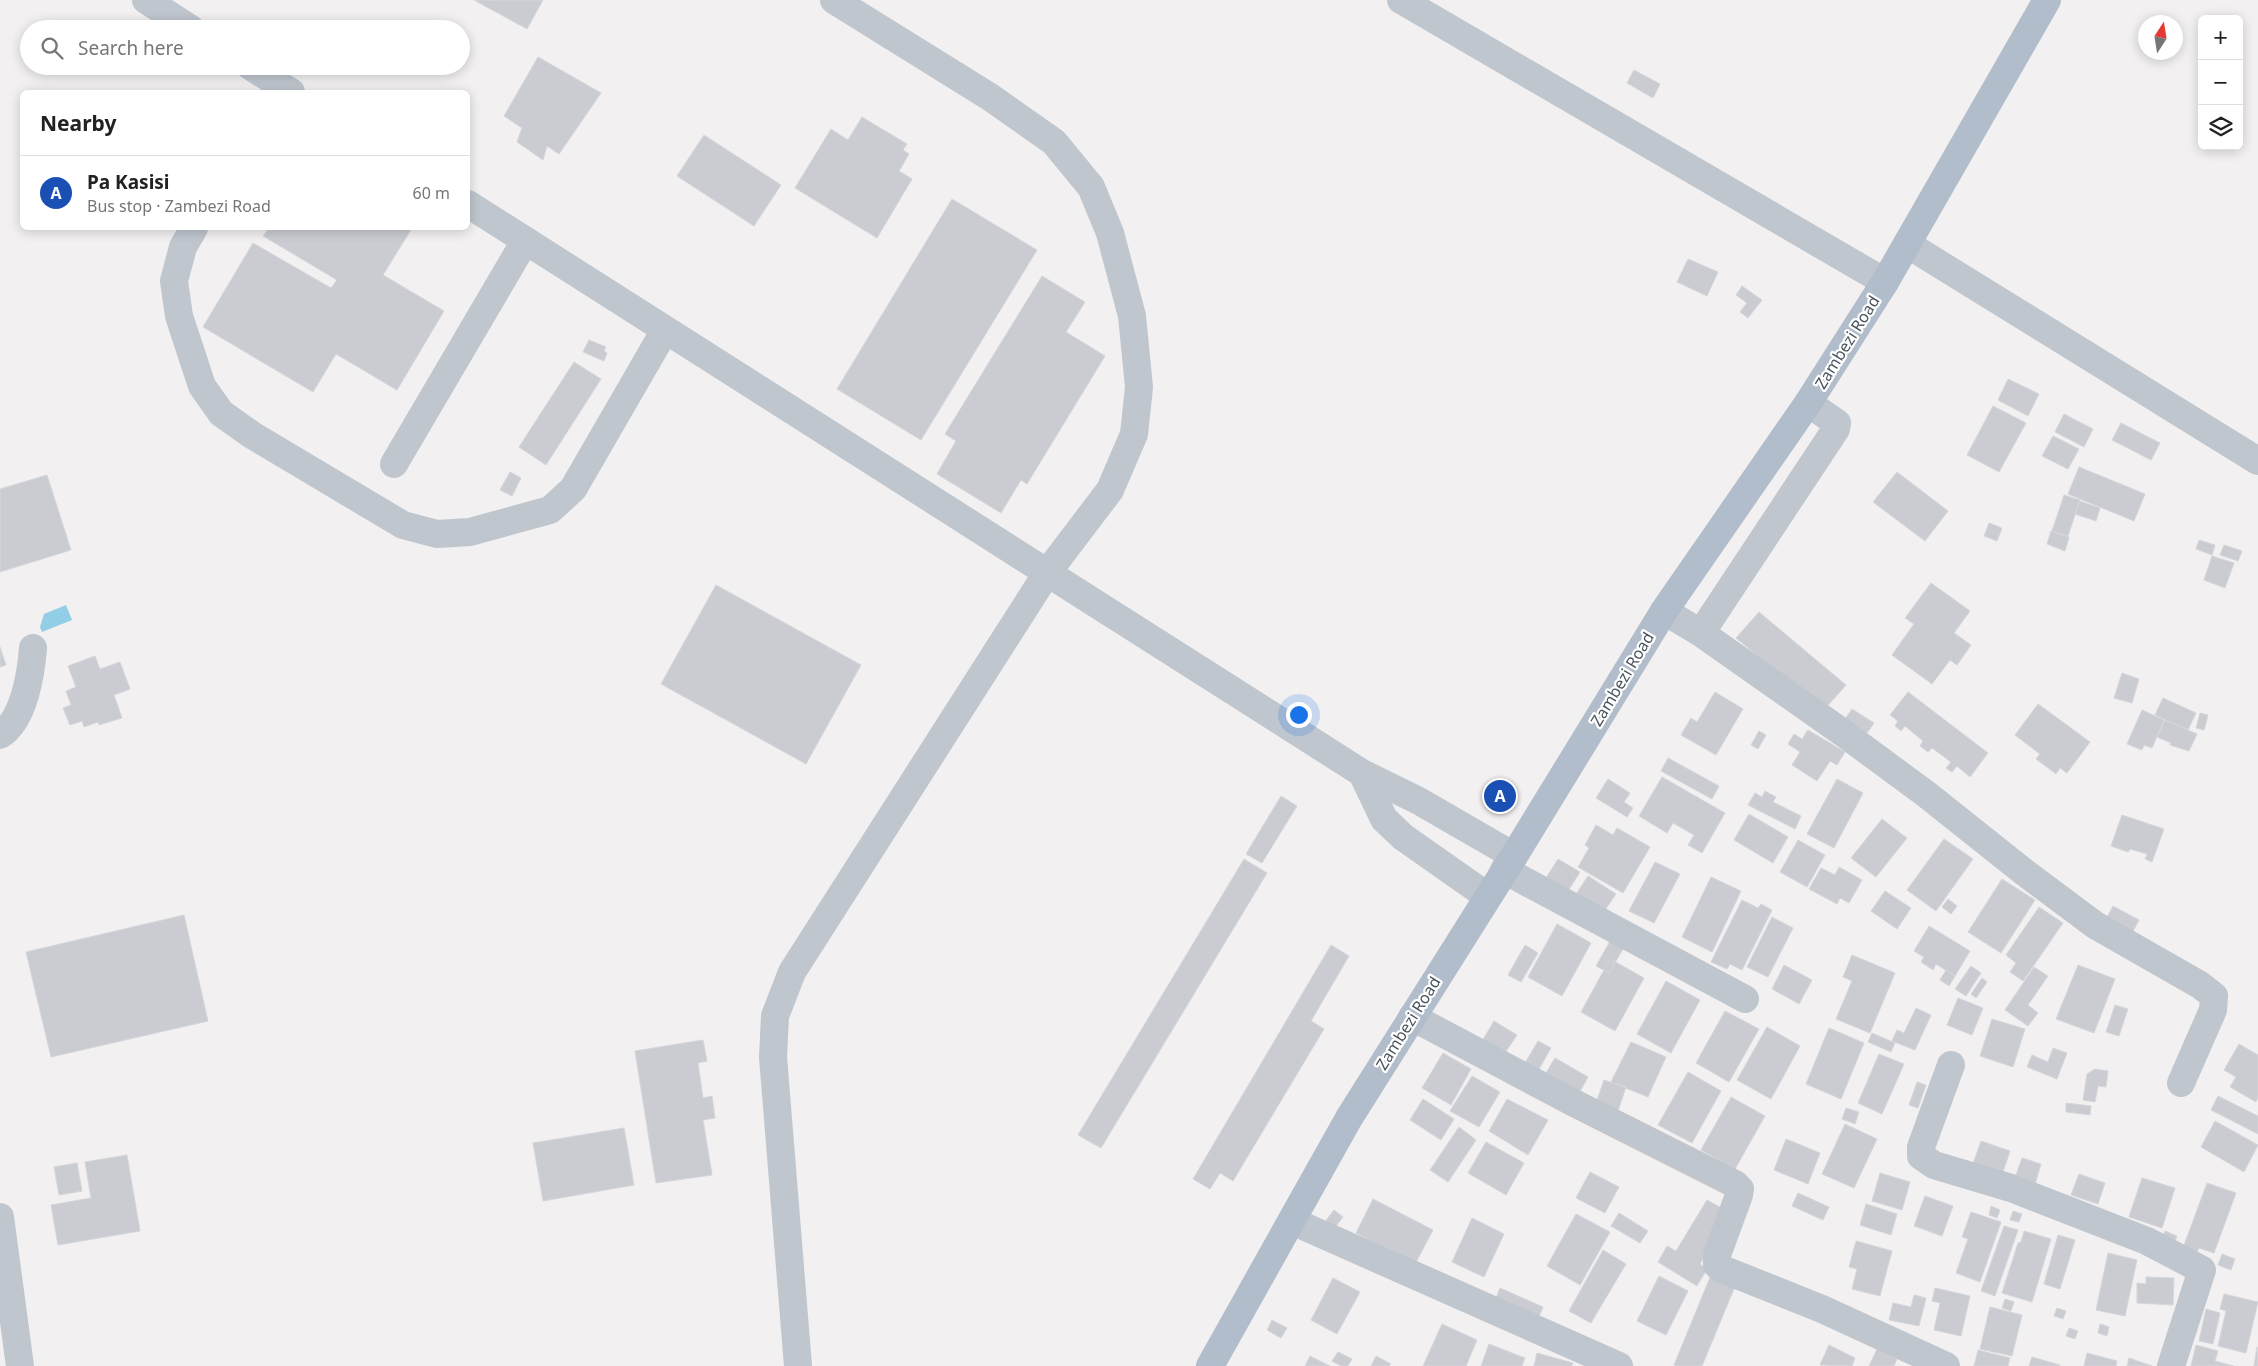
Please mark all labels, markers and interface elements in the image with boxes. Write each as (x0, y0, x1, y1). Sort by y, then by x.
north arrow (2138, 15, 2183, 60)
map controls (2198, 15, 2243, 150)
button: + (2198, 15, 2243, 60)
search box (20, 20, 470, 75)
icon: search (38, 34, 66, 62)
text: Search here (78, 35, 184, 61)
button: − (2198, 60, 2243, 105)
button: layers (2198, 105, 2243, 150)
text: Nearby (40, 109, 116, 137)
text: Pa Kasisi (87, 169, 170, 195)
text: A (50, 182, 62, 204)
text: 60 m (413, 182, 450, 204)
text: Bus stop · Zambezi Road (87, 195, 271, 217)
street label: Zambezi Road (1810, 291, 1884, 393)
street label: Zambezi Road (1585, 628, 1659, 730)
your location (1286, 702, 1312, 728)
pin: A (1484, 777, 1516, 815)
street label: Zambezi Road (1371, 972, 1445, 1074)

